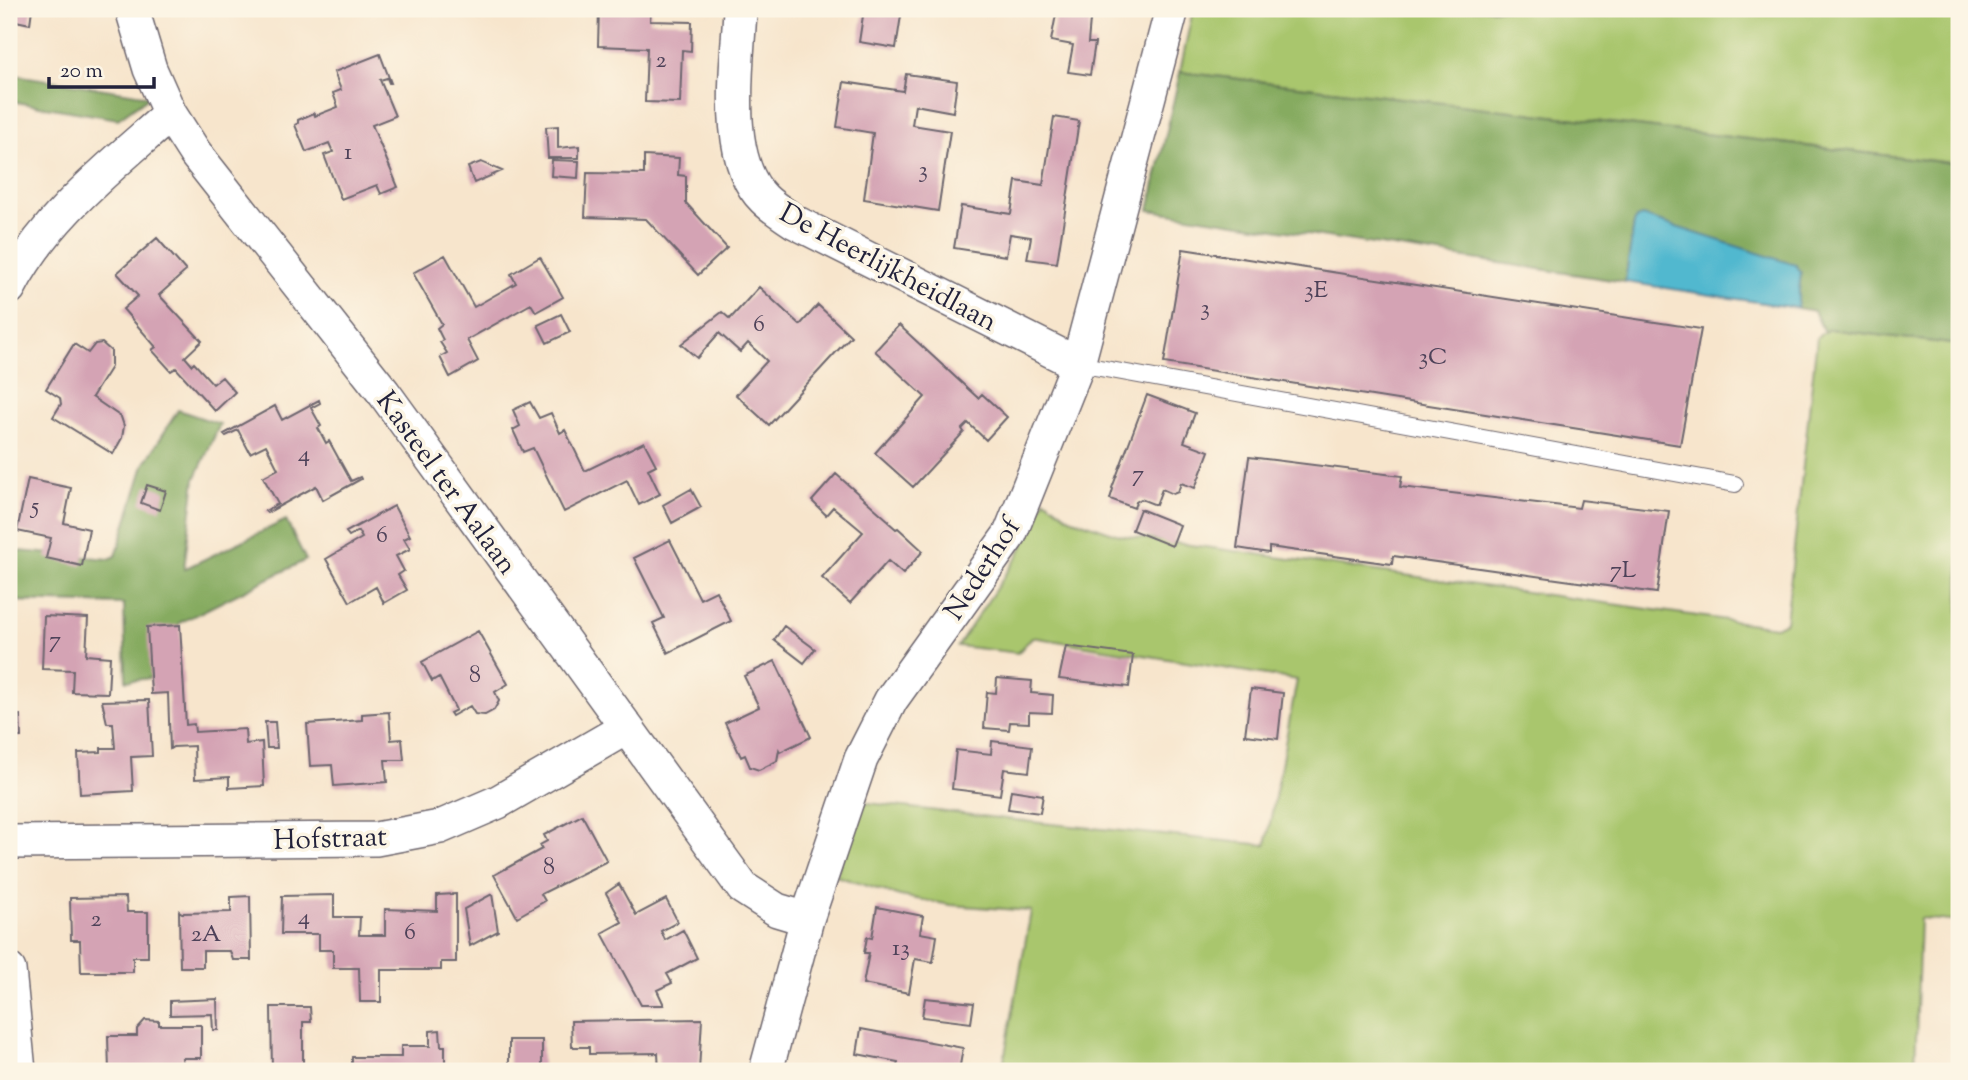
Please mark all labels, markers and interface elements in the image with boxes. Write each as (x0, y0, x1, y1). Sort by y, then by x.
house number: 2 (655, 44, 667, 78)
scale bar (49, 46, 154, 90)
text: 20 m (60, 57, 103, 87)
house number: 1 (344, 136, 352, 170)
house number: 3 (918, 154, 928, 188)
street label: De Heerlijkheidlaan (772, 194, 1004, 343)
house number: 3E (1304, 274, 1329, 308)
house number: 3 (1200, 292, 1210, 326)
house number: 6 (753, 308, 765, 342)
house number: 3C (1419, 341, 1447, 375)
street label: Kasteel ter Aalaan (365, 384, 526, 584)
house number: 4 (298, 438, 310, 472)
house number: 7 (1132, 458, 1144, 492)
house number: 5 (29, 490, 39, 524)
street label: Nederhof (935, 509, 1032, 629)
house number: 6 (376, 519, 388, 553)
house number: 7L (1610, 554, 1636, 588)
house number: 7 (49, 624, 61, 658)
house number: 8 (469, 659, 481, 693)
street label: Hofstraat (273, 818, 388, 862)
house number: 8 (543, 851, 555, 885)
house number: 4 (298, 901, 310, 935)
house number: 2 (90, 903, 102, 937)
house number: 6 (404, 916, 416, 950)
house number: 2A (191, 918, 222, 952)
house number: 13 (892, 932, 910, 966)

